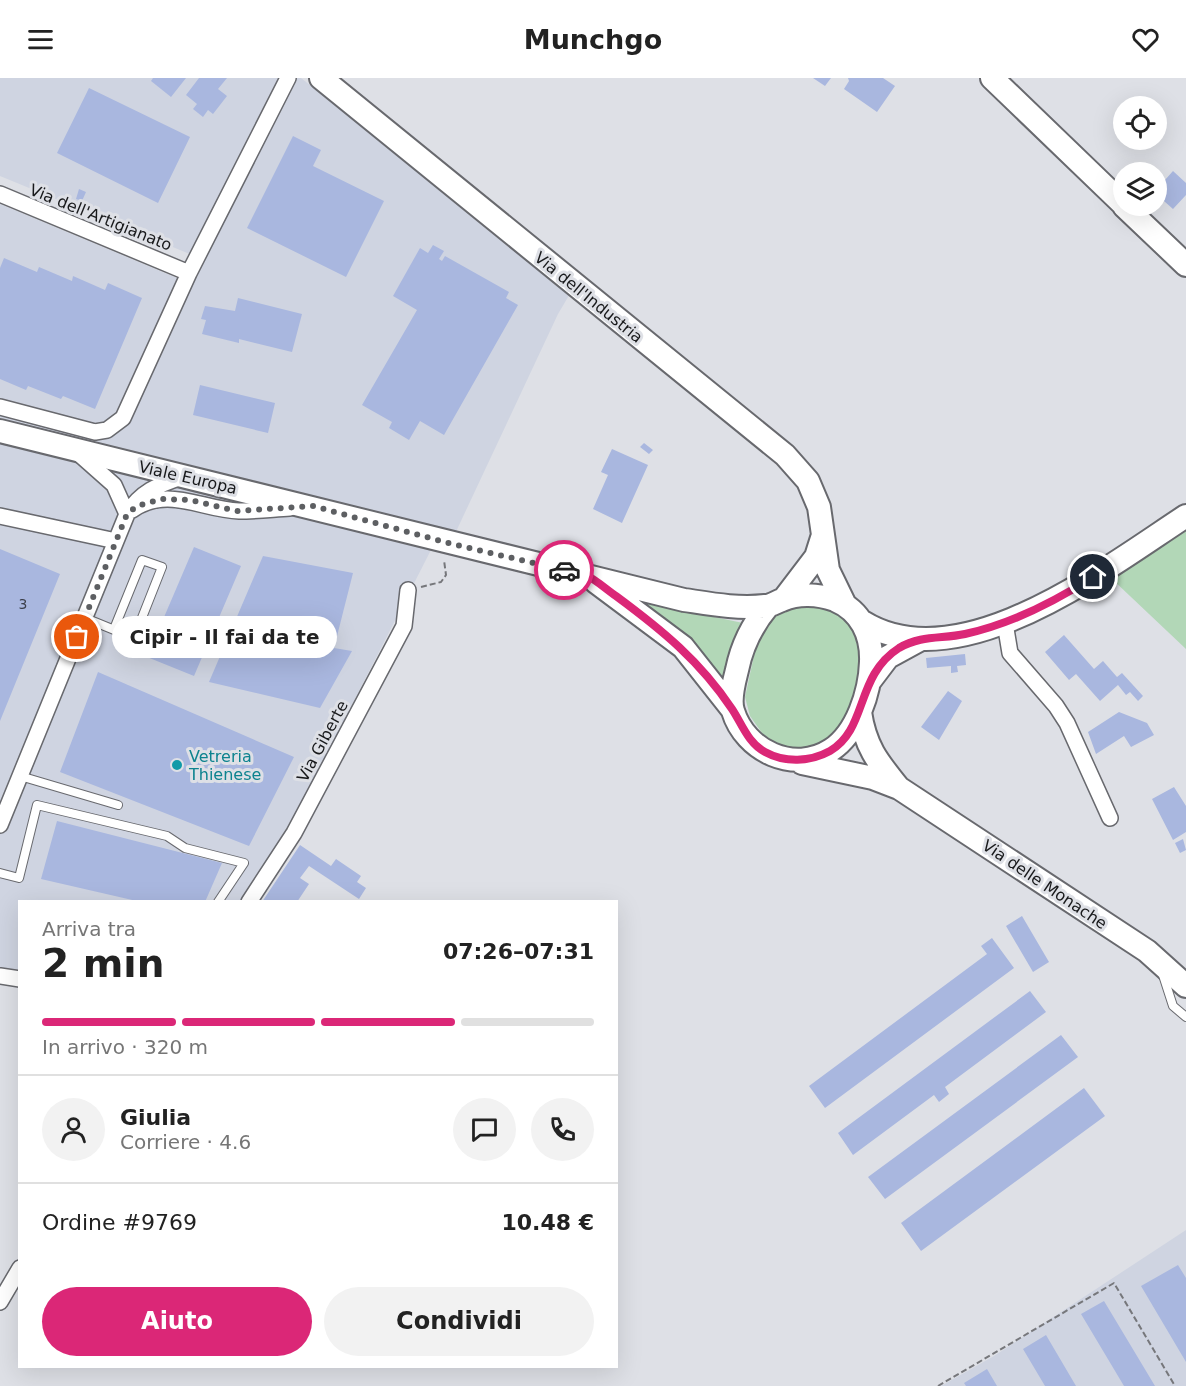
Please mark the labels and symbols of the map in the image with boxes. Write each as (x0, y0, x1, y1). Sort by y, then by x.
street label: Via dell'Artigianato (27, 180, 175, 255)
street label: Via dell'Industria (531, 248, 647, 347)
street label: Viale Europa (137, 457, 239, 498)
courier (534, 540, 594, 600)
pin (1067, 551, 1118, 602)
house number: 3 (19, 596, 27, 612)
pin (51, 611, 102, 662)
callout: Cipir - Il fai da te (113, 616, 338, 658)
street label: Via Giberte (293, 697, 352, 785)
place label: Vetreria Thienese (188, 747, 261, 784)
marker: Vetreria Thienese (170, 758, 184, 772)
street label: Via delle Monache (979, 836, 1111, 933)

